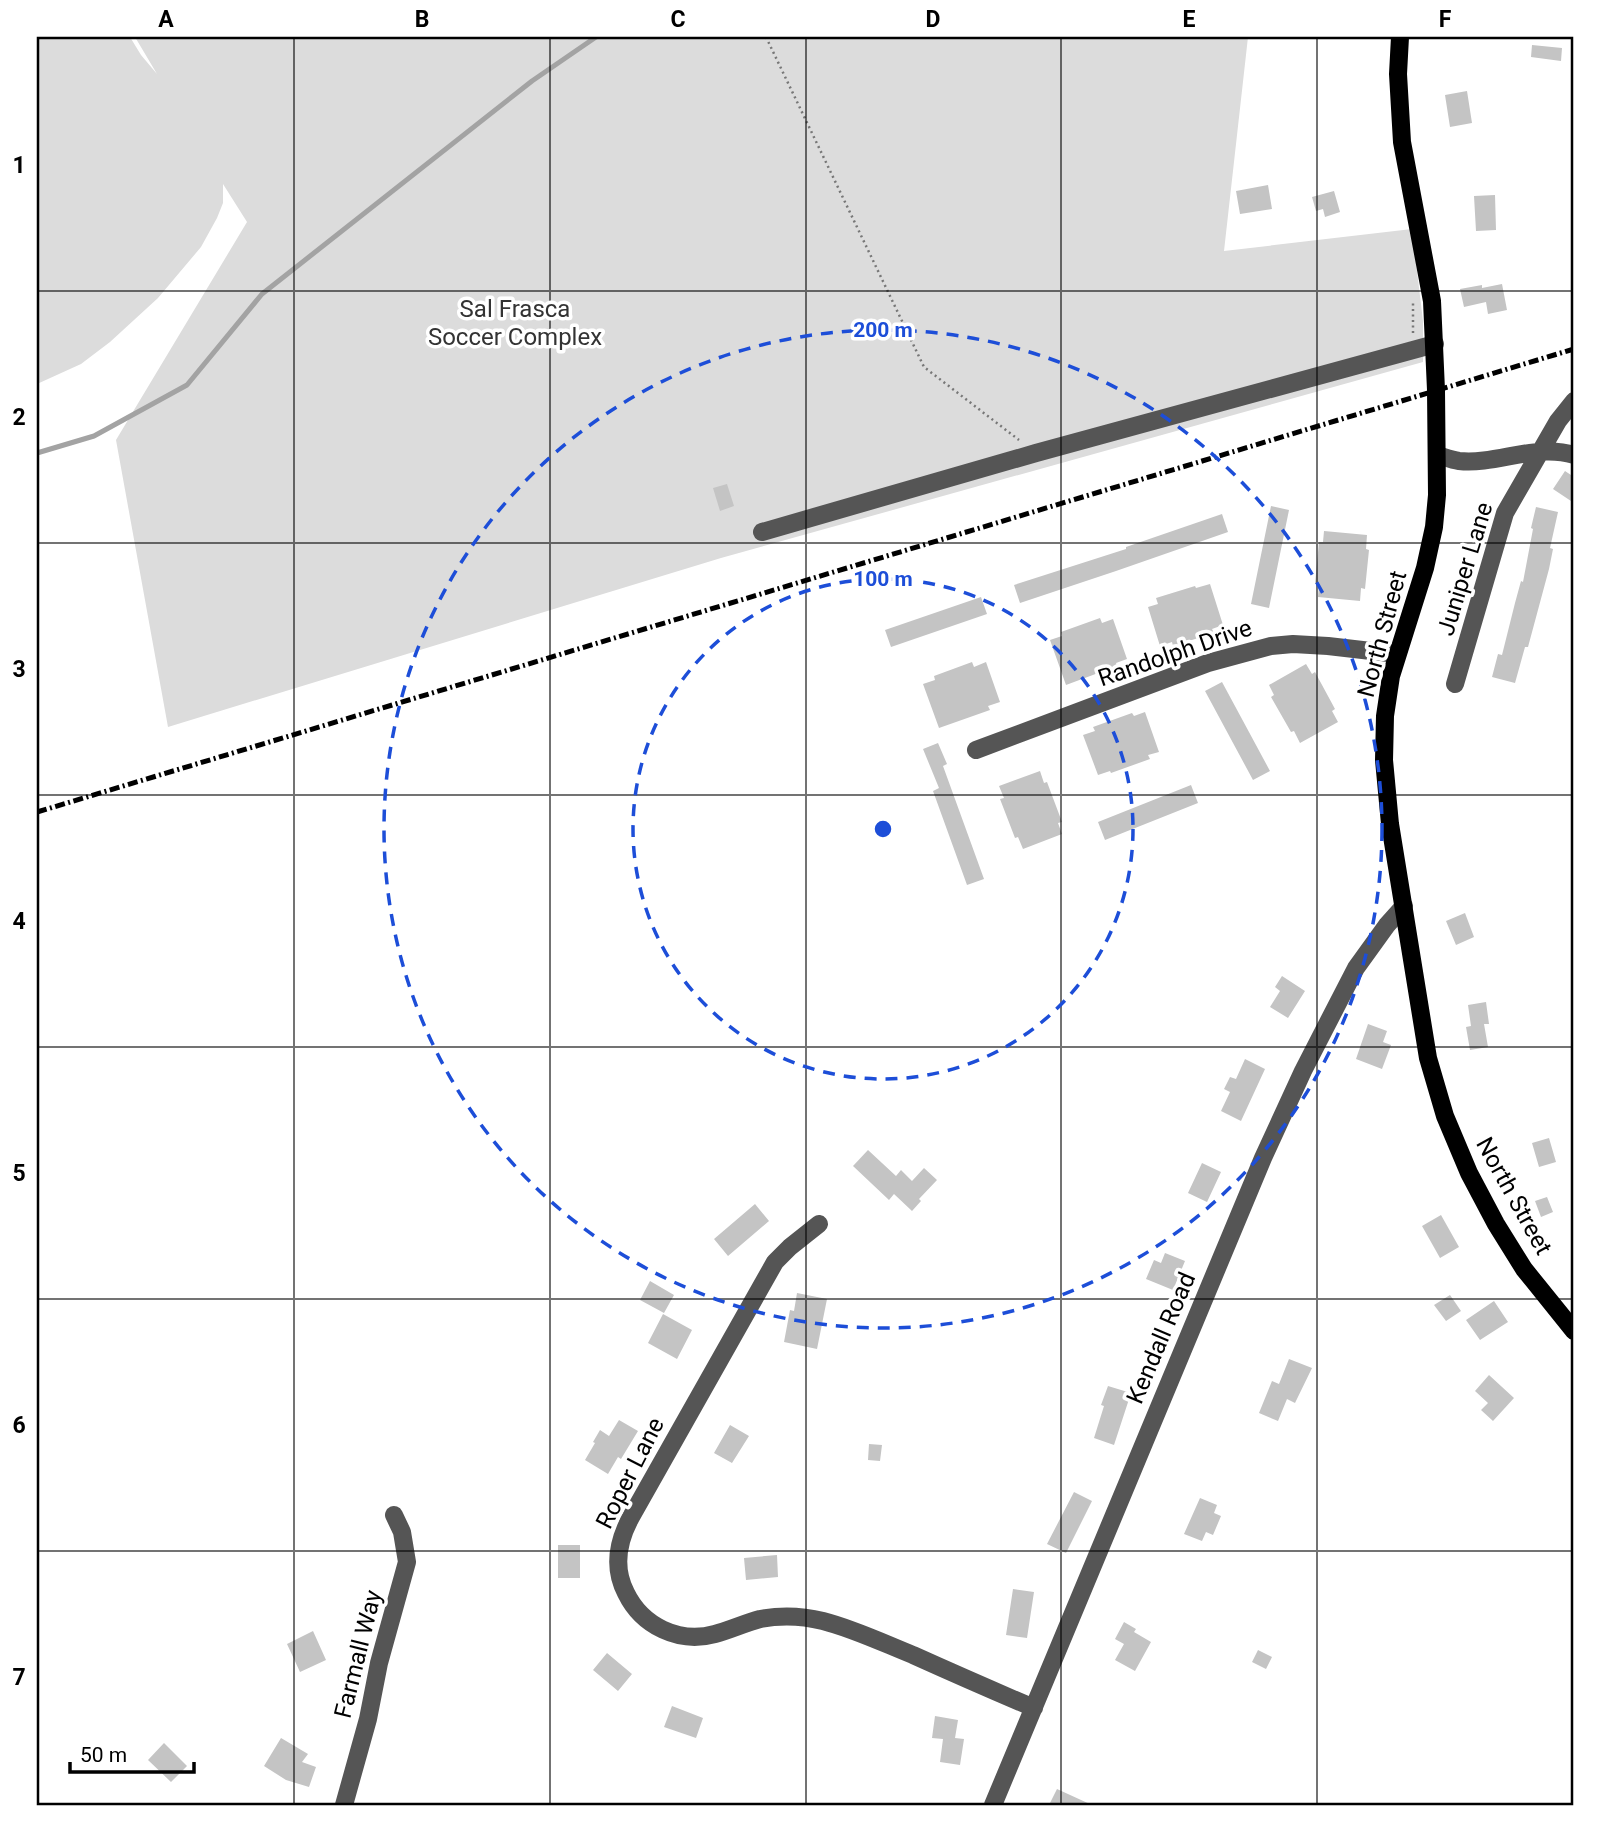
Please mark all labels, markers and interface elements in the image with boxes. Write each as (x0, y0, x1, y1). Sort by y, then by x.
text: A (158, 6, 174, 33)
text: B (415, 6, 429, 33)
text: C (670, 6, 686, 33)
text: D (926, 6, 940, 33)
text: E (1183, 6, 1196, 33)
text: F (1439, 6, 1452, 33)
text: 1 (12, 152, 26, 179)
park label: Sal Frasca Soccer Complex (428, 295, 602, 351)
text: 200 m (853, 318, 913, 342)
text: 2 (12, 404, 26, 431)
street label: Juniper Lane (1431, 499, 1499, 639)
text: 100 m (853, 567, 913, 591)
street label: North Street (1352, 568, 1412, 700)
street label: Randolph Drive (1094, 614, 1256, 692)
text: 3 (12, 656, 26, 683)
centre of rings (871, 817, 895, 841)
text: 4 (12, 908, 26, 935)
street label: North Street (1470, 1132, 1558, 1260)
text: 5 (12, 1160, 26, 1187)
street label: Kendall Road (1121, 1268, 1201, 1408)
text: 6 (12, 1412, 26, 1439)
street label: Roper Lane (590, 1413, 670, 1533)
street label: Farmall Way (329, 1586, 388, 1721)
text: 7 (12, 1664, 26, 1691)
scale bar (70, 1730, 194, 1774)
text: 50 m (80, 1743, 127, 1767)

